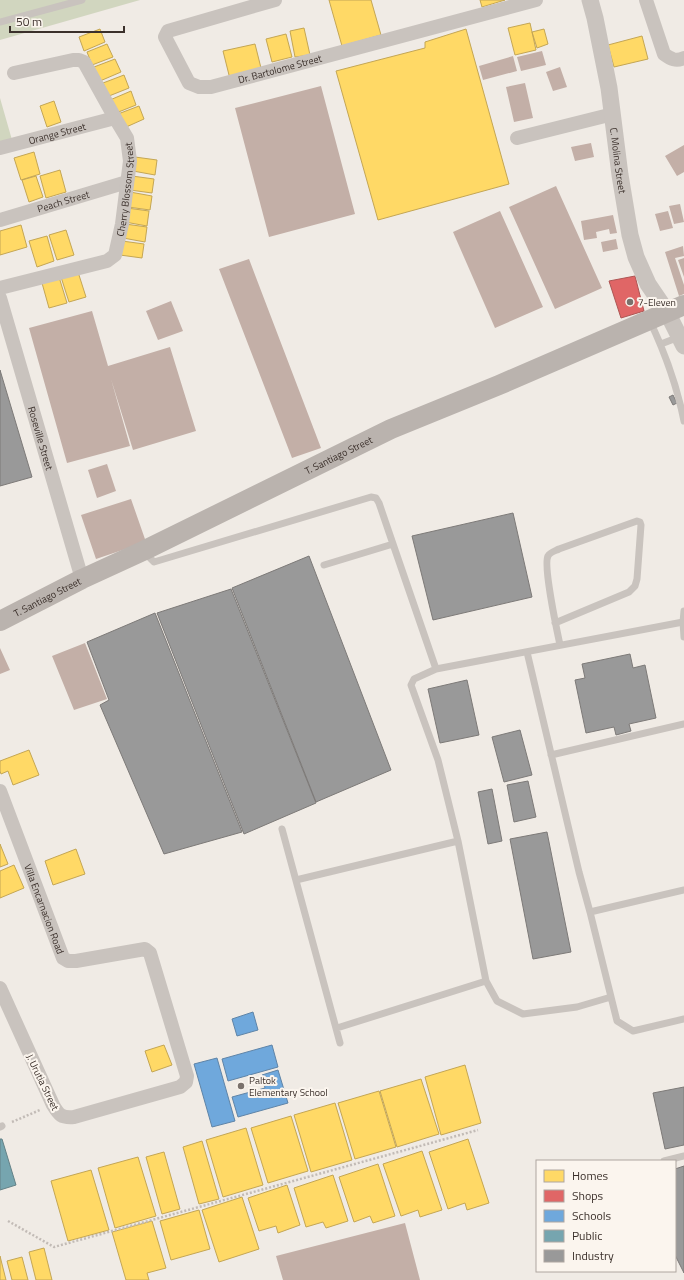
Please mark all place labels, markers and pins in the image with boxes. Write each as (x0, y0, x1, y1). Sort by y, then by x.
place label: 7-Eleven (638, 295, 676, 310)
marker: 7-Eleven (625, 297, 635, 307)
place label: Paltok Elementary School (249, 1073, 328, 1100)
marker: Paltok Elementary School (236, 1081, 246, 1091)

